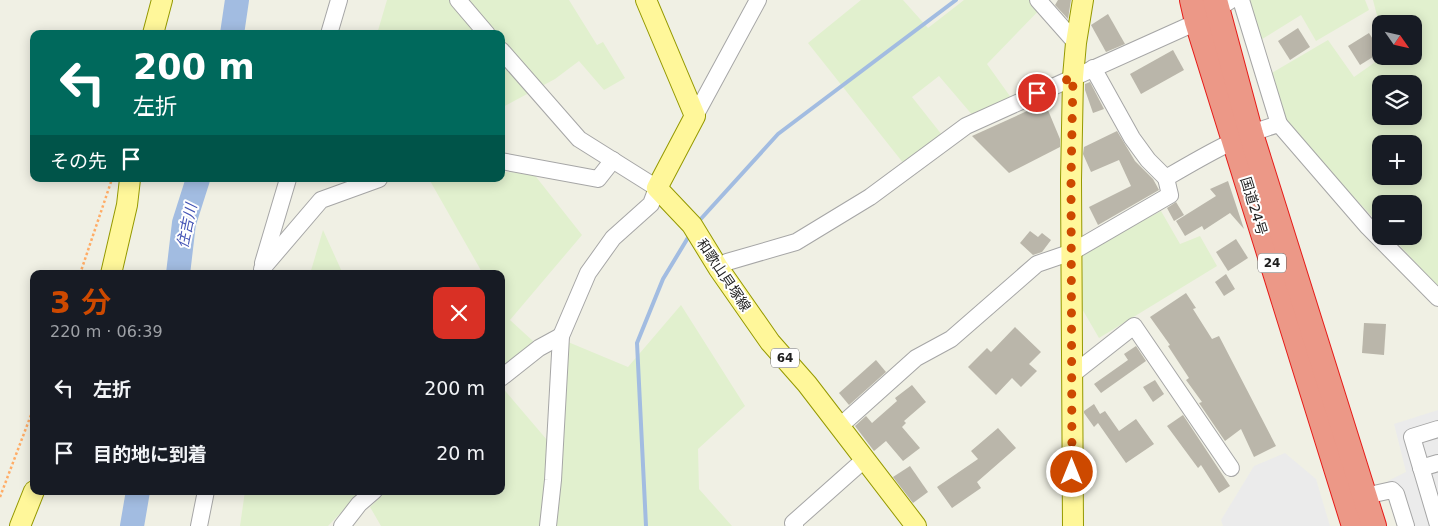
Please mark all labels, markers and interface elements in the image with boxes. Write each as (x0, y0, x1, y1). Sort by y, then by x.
north arrow (1372, 15, 1422, 65)
map controls (1372, 15, 1422, 245)
text: 200 m (133, 47, 255, 87)
icon: left (50, 50, 115, 115)
pin (1016, 72, 1058, 114)
button: layers (1372, 75, 1422, 125)
icon: arrive (1023, 79, 1051, 107)
text: 左折 (133, 94, 177, 119)
button: + (1372, 135, 1422, 185)
icon: arrive (117, 145, 145, 173)
text: その先 (50, 150, 107, 172)
street label: 国道24号 (1238, 175, 1270, 237)
button: − (1372, 195, 1422, 245)
water label: 住吉川 (174, 200, 201, 250)
street label: 和歌山貝塚線 (694, 236, 754, 314)
road number: 24 (1258, 254, 1286, 272)
text: 3 分 (50, 285, 111, 320)
button: close (433, 287, 485, 339)
text: 220 m · 06:39 (50, 322, 163, 341)
road number: 64 (771, 348, 799, 368)
icon: left (50, 374, 78, 402)
text: 200 m (424, 377, 485, 399)
text: 左折 (93, 378, 131, 400)
icon: arrive (50, 439, 78, 467)
text: 20 m (436, 442, 485, 464)
text: 目的地に到着 (93, 443, 207, 465)
position arrow (1045, 445, 1097, 497)

